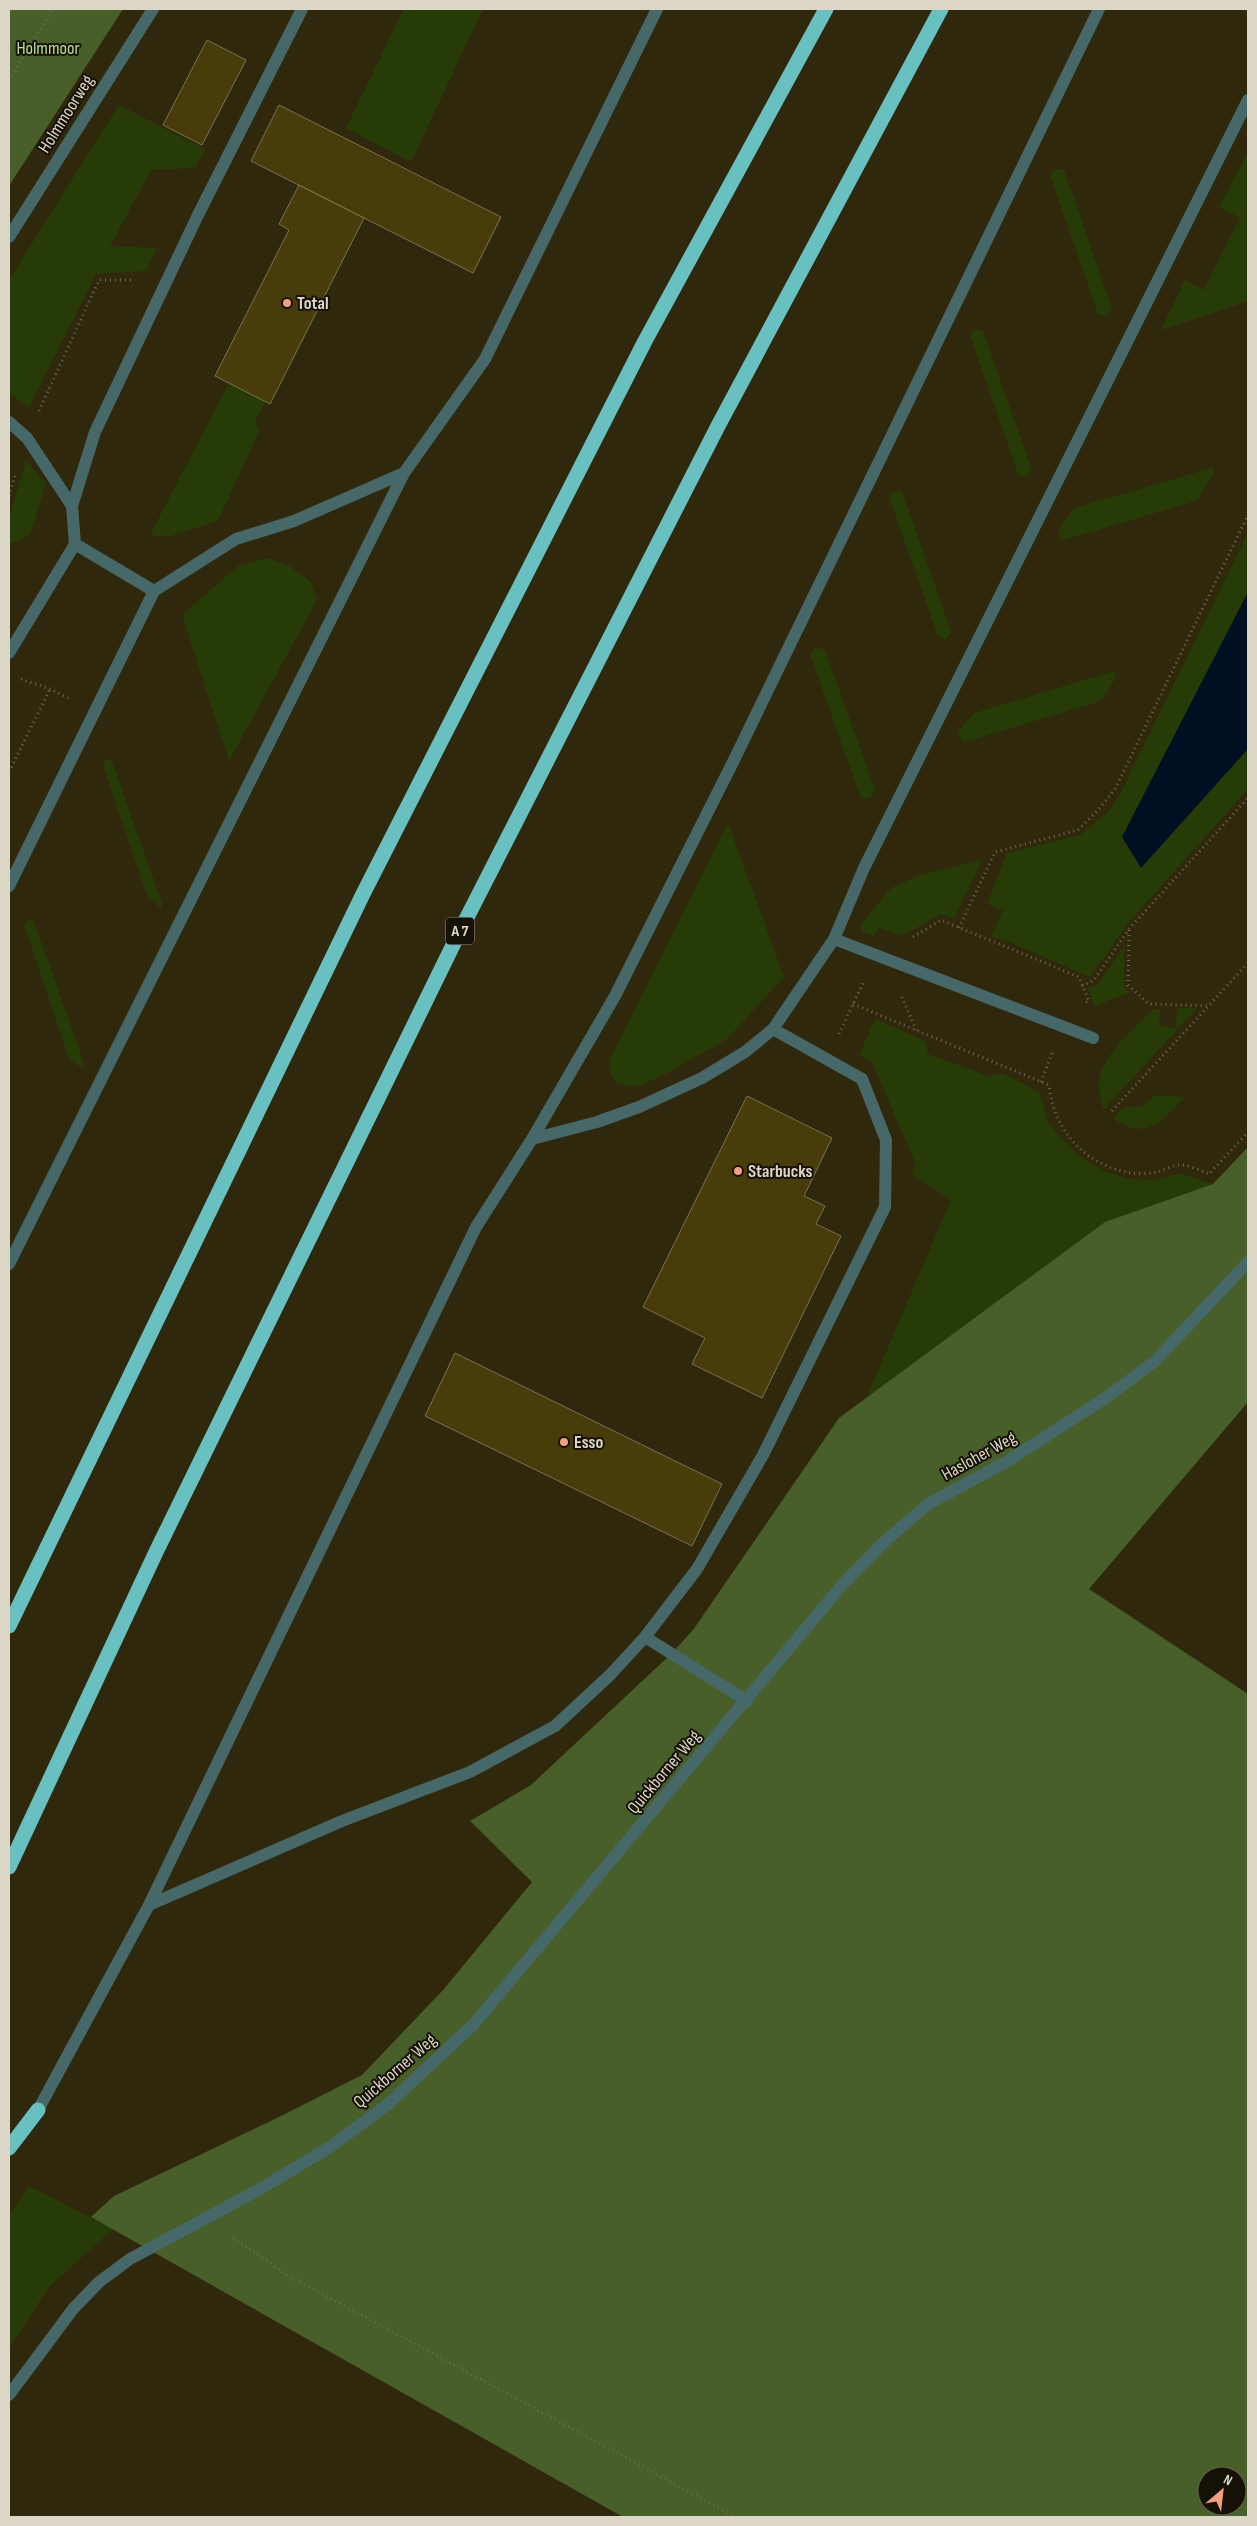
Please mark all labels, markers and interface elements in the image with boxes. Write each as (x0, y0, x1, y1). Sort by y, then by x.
park label: Holmmoor (16, 38, 80, 59)
street label: Holmmoorweg (34, 71, 98, 157)
place label: Total (297, 293, 329, 314)
marker: Total (281, 297, 293, 309)
road number: A 7 (446, 918, 474, 944)
place label: Starbucks (748, 1161, 813, 1182)
marker: Starbucks (732, 1165, 744, 1177)
street label: Hasloher Weg (938, 1427, 1020, 1485)
place label: Esso (574, 1432, 603, 1453)
marker: Esso (558, 1436, 570, 1448)
street label: Quickborner Weg (623, 1726, 705, 1818)
street label: Quickborner Weg (349, 2029, 441, 2113)
north arrow (1197, 2466, 1247, 2516)
text: N (1221, 2471, 1235, 2489)

